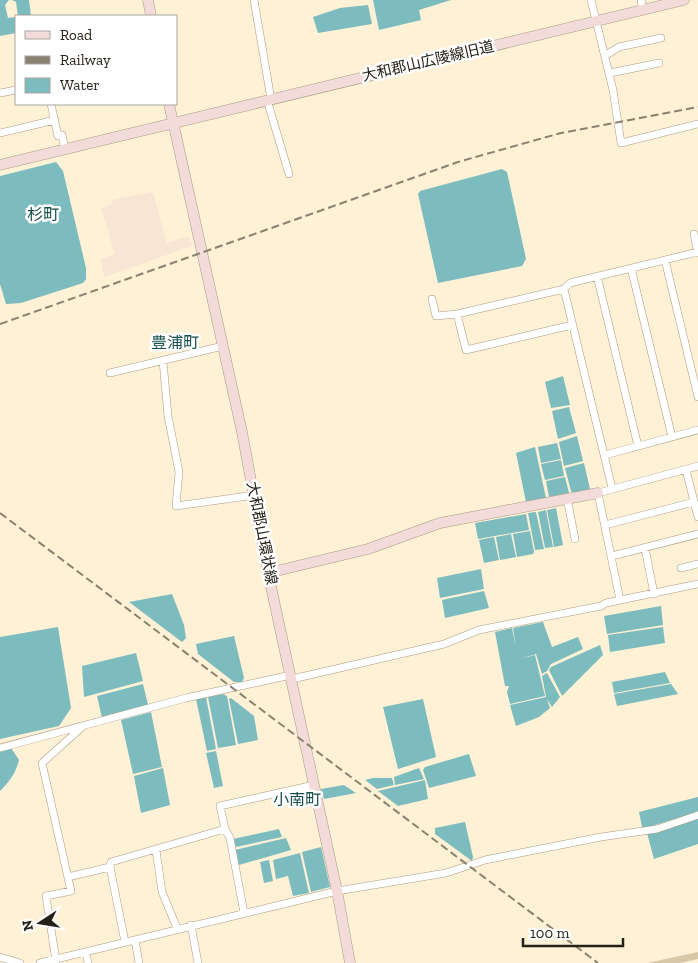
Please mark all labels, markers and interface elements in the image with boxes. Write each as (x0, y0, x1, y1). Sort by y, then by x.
legend (15, 15, 178, 105)
text: Road (60, 26, 93, 44)
street label: 大和郡山広陵線旧道 (360, 37, 496, 85)
text: Railway (60, 51, 111, 69)
text: Water (60, 76, 100, 94)
district label: 杉町 (27, 205, 59, 224)
district label: 豊浦町 (151, 333, 199, 352)
street label: 大和郡山環状線 (243, 480, 281, 586)
district label: 小南町 (273, 790, 321, 809)
north arrow (15, 898, 65, 948)
scale bar (523, 916, 623, 948)
text: N (18, 918, 37, 933)
text: 100 m (530, 924, 569, 942)

